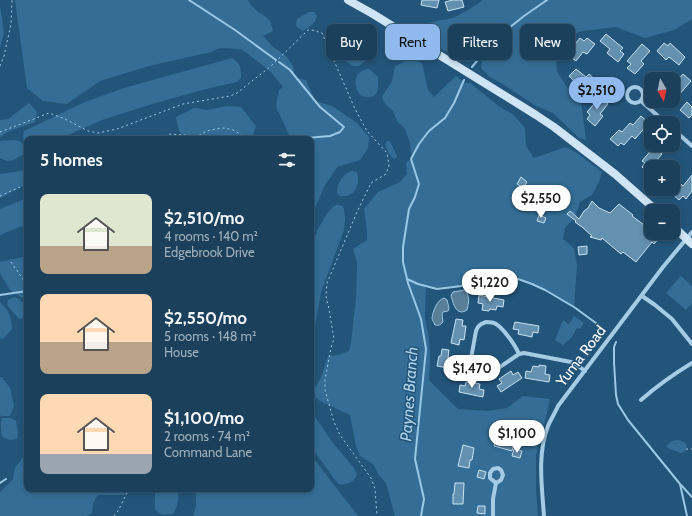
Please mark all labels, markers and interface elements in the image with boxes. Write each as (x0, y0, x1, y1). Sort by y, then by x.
chip: Buy (326, 24, 377, 60)
chip: Rent (385, 24, 440, 60)
chip: Filters (448, 24, 512, 60)
chip: New (520, 24, 575, 60)
north arrow (644, 72, 680, 108)
map controls (644, 72, 680, 240)
pin: $2,510 (564, 77, 630, 111)
text: $2,510 (578, 82, 616, 98)
button: locate (644, 116, 680, 152)
icon: filters (276, 149, 298, 171)
text: 5 homes (40, 150, 103, 170)
button: + (644, 160, 680, 196)
pin: $2,550 (508, 185, 574, 219)
text: $2,550 (521, 190, 561, 206)
button: − (644, 204, 680, 240)
text: $2,510/mo (164, 208, 244, 228)
icon: home (72, 210, 120, 258)
text: 4 rooms · 140 m² (164, 228, 258, 244)
text: Edgebrook Drive (164, 244, 255, 260)
pin: $1,220 (457, 269, 523, 303)
text: $1,220 (471, 274, 509, 290)
text: $2,550/mo (164, 308, 247, 328)
icon: home (72, 310, 120, 358)
street label: Yuma Road (552, 322, 610, 391)
text: 5 rooms · 148 m² (164, 328, 256, 344)
text: House (164, 344, 199, 360)
water label: Paynes Branch (396, 346, 422, 442)
pin: $1,470 (439, 355, 505, 389)
text: $1,470 (452, 360, 492, 376)
text: $1,100/mo (164, 408, 244, 428)
icon: home (72, 410, 120, 458)
pin: $1,100 (484, 420, 550, 454)
text: $1,100 (498, 425, 536, 441)
text: 2 rooms · 74 m² (164, 428, 250, 444)
text: Command Lane (164, 444, 252, 460)

